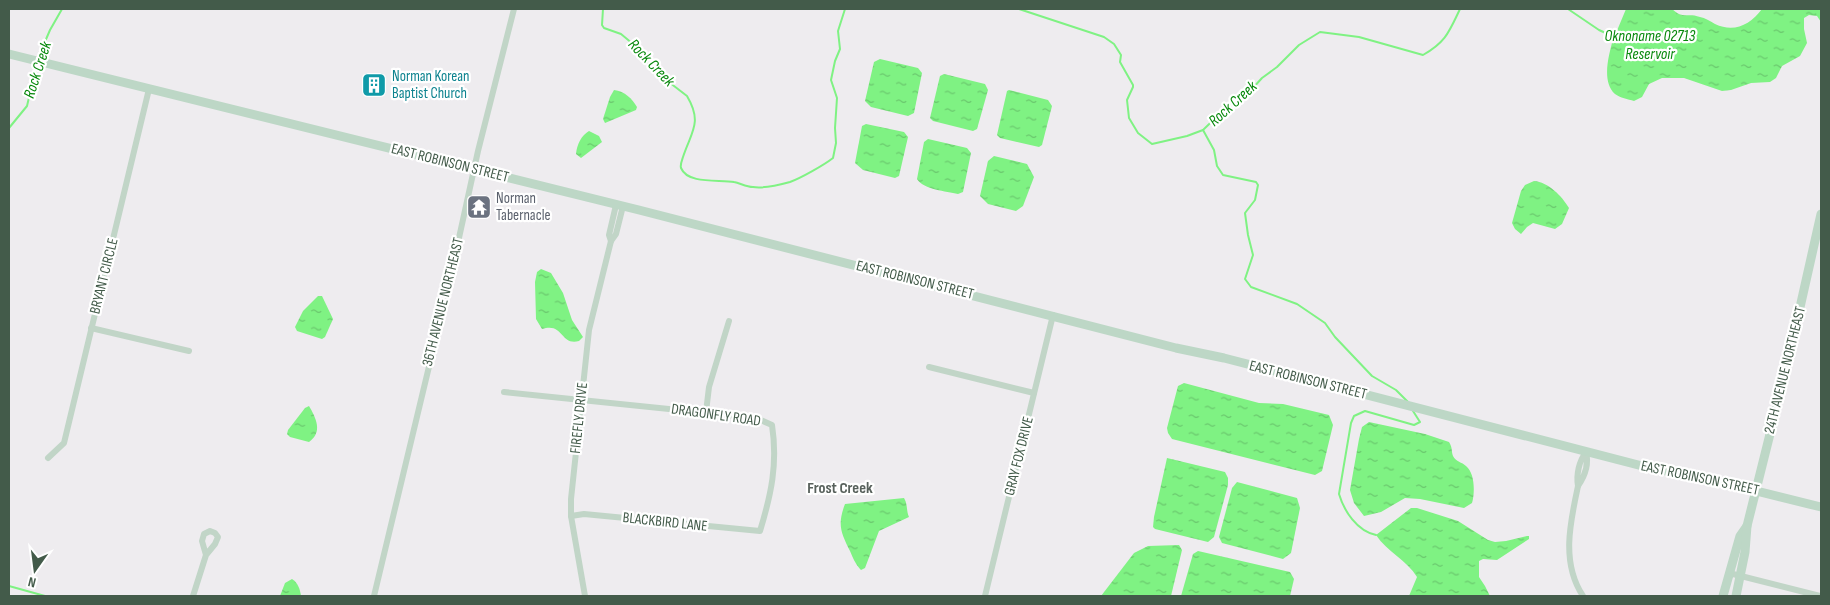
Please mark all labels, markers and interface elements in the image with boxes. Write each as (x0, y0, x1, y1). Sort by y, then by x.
water label: Oknoname 02713 Reservoir (1605, 27, 1696, 64)
water label: Rock Creek (624, 35, 679, 91)
water label: Rock Creek (20, 38, 56, 101)
place label: Norman Korean Baptist Church (392, 67, 469, 103)
building icon: Norman Korean Baptist Church (361, 72, 387, 98)
water label: Rock Creek (1205, 77, 1262, 131)
street label: EAST ROBINSON STREET (389, 139, 511, 187)
place label: Norman Tabernacle (496, 189, 550, 225)
temple icon: Norman Tabernacle (466, 194, 492, 220)
street label: BRYANT CIRCLE (85, 236, 123, 316)
street label: 36TH AVENUE NORTHEAST (418, 236, 468, 368)
street label: EAST ROBINSON STREET (854, 256, 976, 304)
street label: 24TH AVENUE NORTHEAST (1760, 304, 1810, 436)
street label: EAST ROBINSON STREET (1247, 356, 1369, 404)
street label: FIREFLY DRIVE (566, 381, 592, 455)
street label: DRAGONFLY ROAD (670, 399, 762, 431)
street label: GRAY FOX DRIVE (1000, 415, 1038, 497)
street label: EAST ROBINSON STREET (1639, 456, 1761, 500)
district label: Frost Creek (807, 479, 873, 498)
street label: BLACKBIRD LANE (622, 508, 708, 536)
north arrow (10, 545, 60, 595)
text: N (26, 573, 38, 591)

